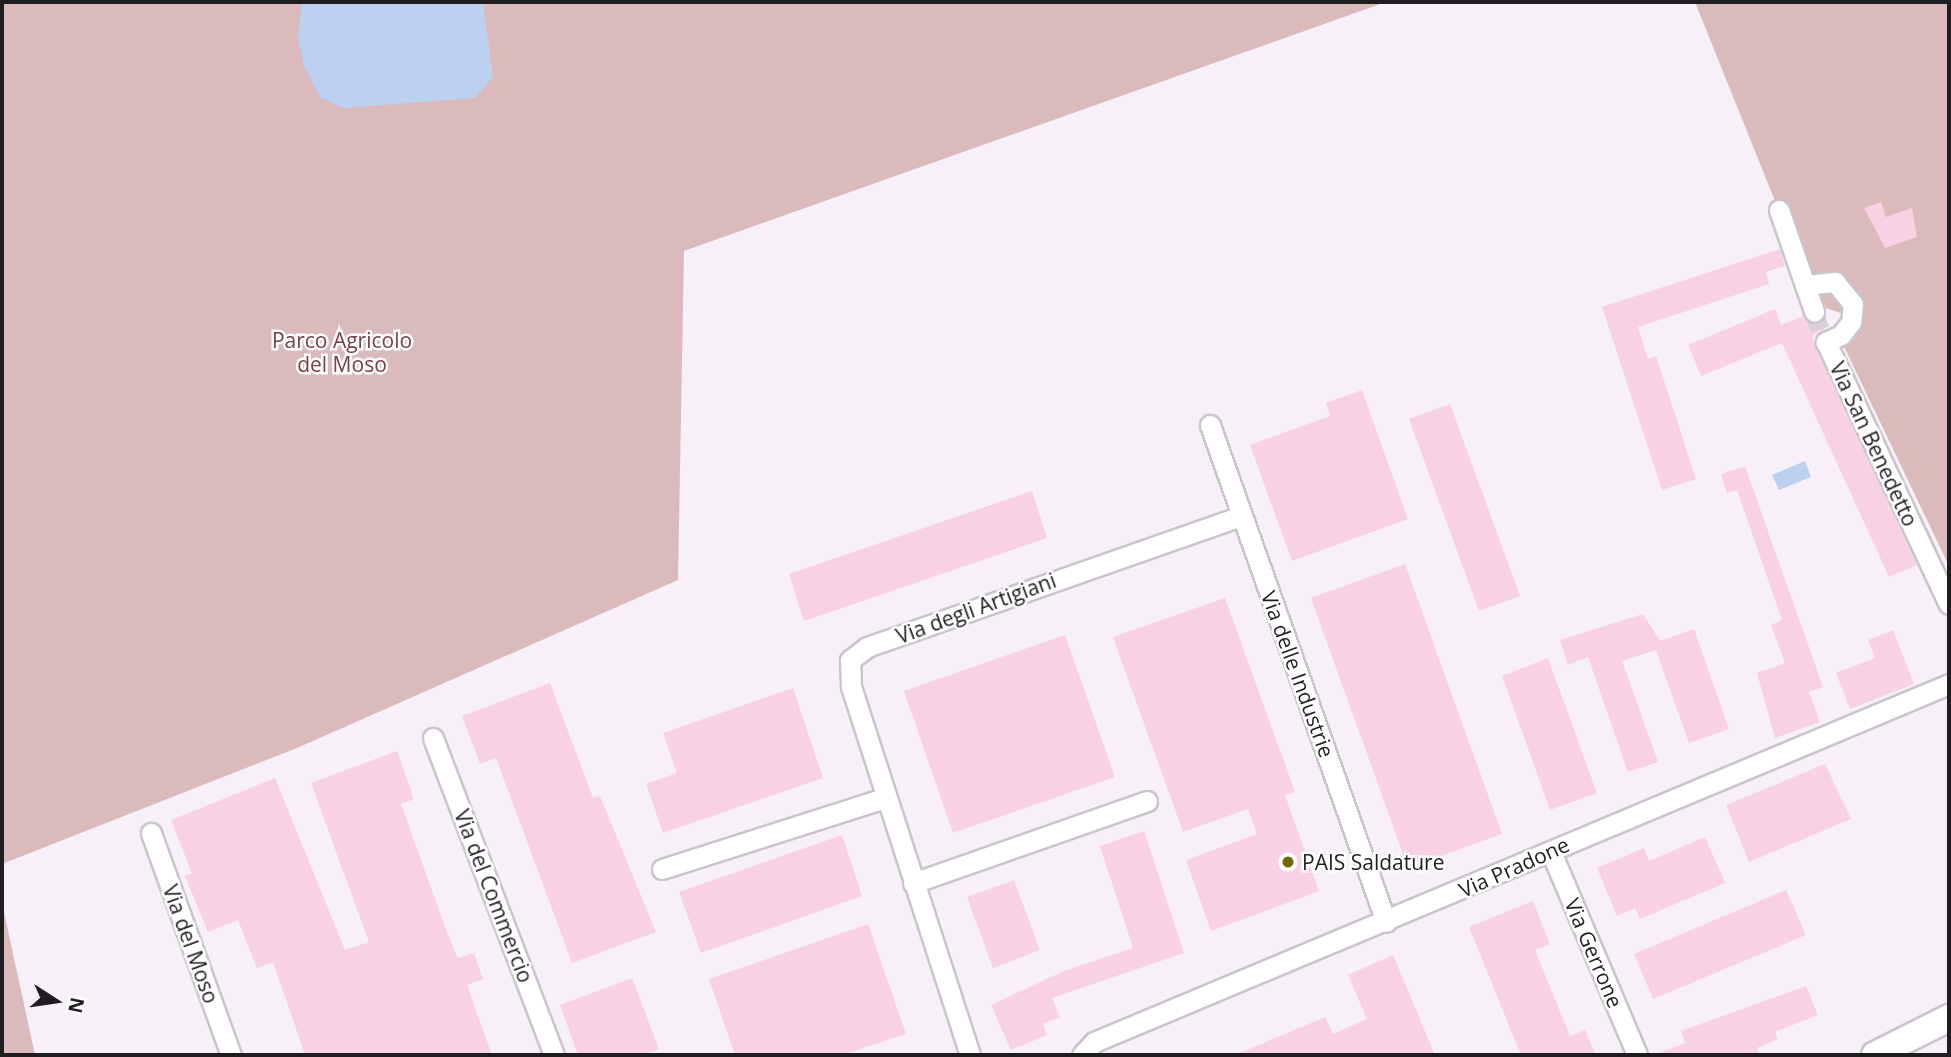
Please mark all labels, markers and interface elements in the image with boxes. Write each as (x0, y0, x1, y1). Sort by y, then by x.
park label: Parco Agricolo del Moso (272, 327, 412, 377)
street label: Via San Benedetto (1825, 358, 1923, 530)
street label: Via degli Artigiani (893, 567, 1059, 649)
street label: Via delle Industrie (1256, 587, 1340, 761)
street label: Via del Commercio (449, 806, 539, 986)
street label: Via Pradone (1455, 831, 1573, 903)
place label: PAIS Saldature (1302, 849, 1444, 875)
marker: PAIS Saldature (1280, 854, 1296, 870)
street label: Via del Moso (158, 881, 224, 1007)
street label: Via Gerrone (1560, 894, 1628, 1012)
north arrow (21, 966, 91, 1036)
text: N (62, 995, 91, 1016)

